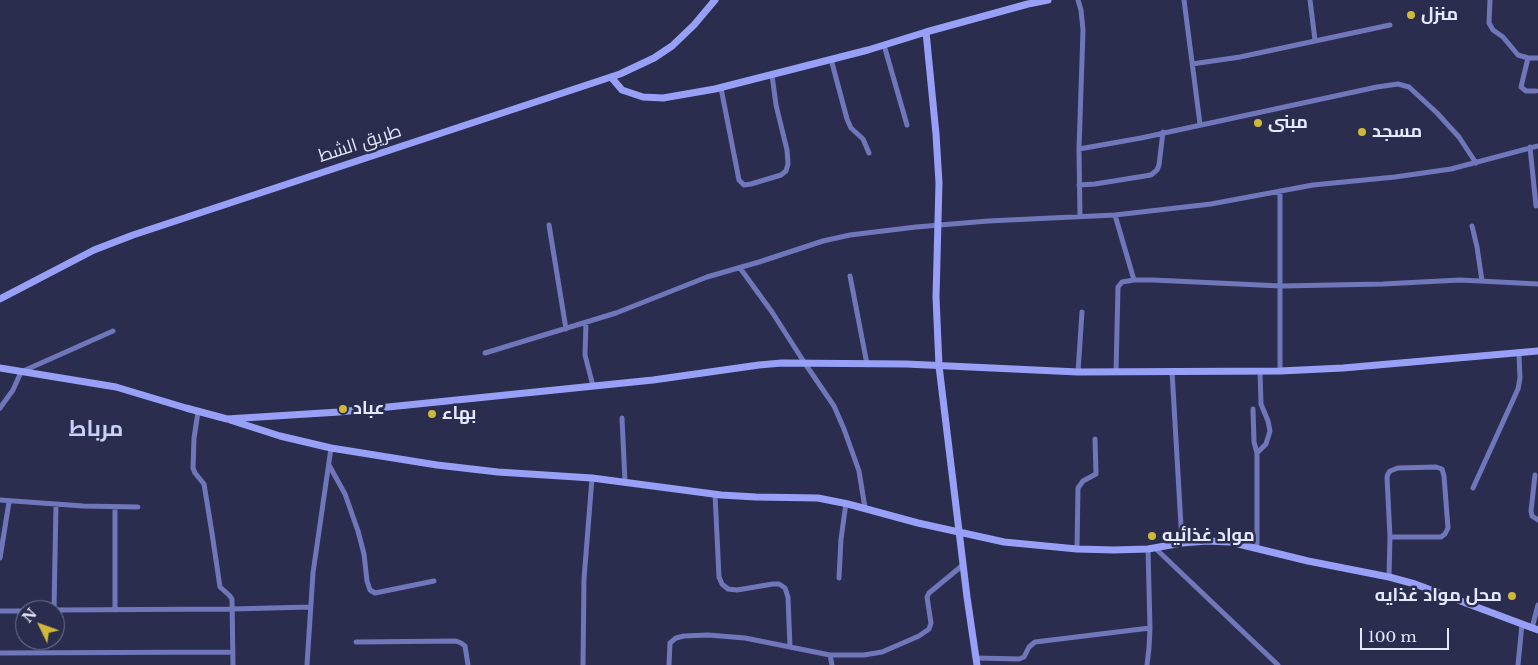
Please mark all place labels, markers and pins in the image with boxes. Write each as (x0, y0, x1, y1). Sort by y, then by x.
place label: منزل (1421, 4, 1458, 26)
marker: منزل (1405, 9, 1417, 21)
place label: مبنى (1268, 112, 1308, 134)
marker: مبنى (1252, 117, 1264, 129)
place label: مسجد (1372, 121, 1422, 143)
marker: مسجد (1356, 126, 1368, 138)
place label: عباد (353, 398, 385, 420)
marker: عباد (337, 403, 349, 415)
place label: بهاء (442, 403, 476, 425)
marker: بهاء (426, 408, 438, 420)
place label: مواد غذائيه (1162, 525, 1255, 547)
marker: مواد غذائيه (1146, 530, 1158, 542)
place label: محل مواد غذايه (1375, 585, 1502, 607)
marker: محل مواد غذايه (1506, 590, 1518, 602)

